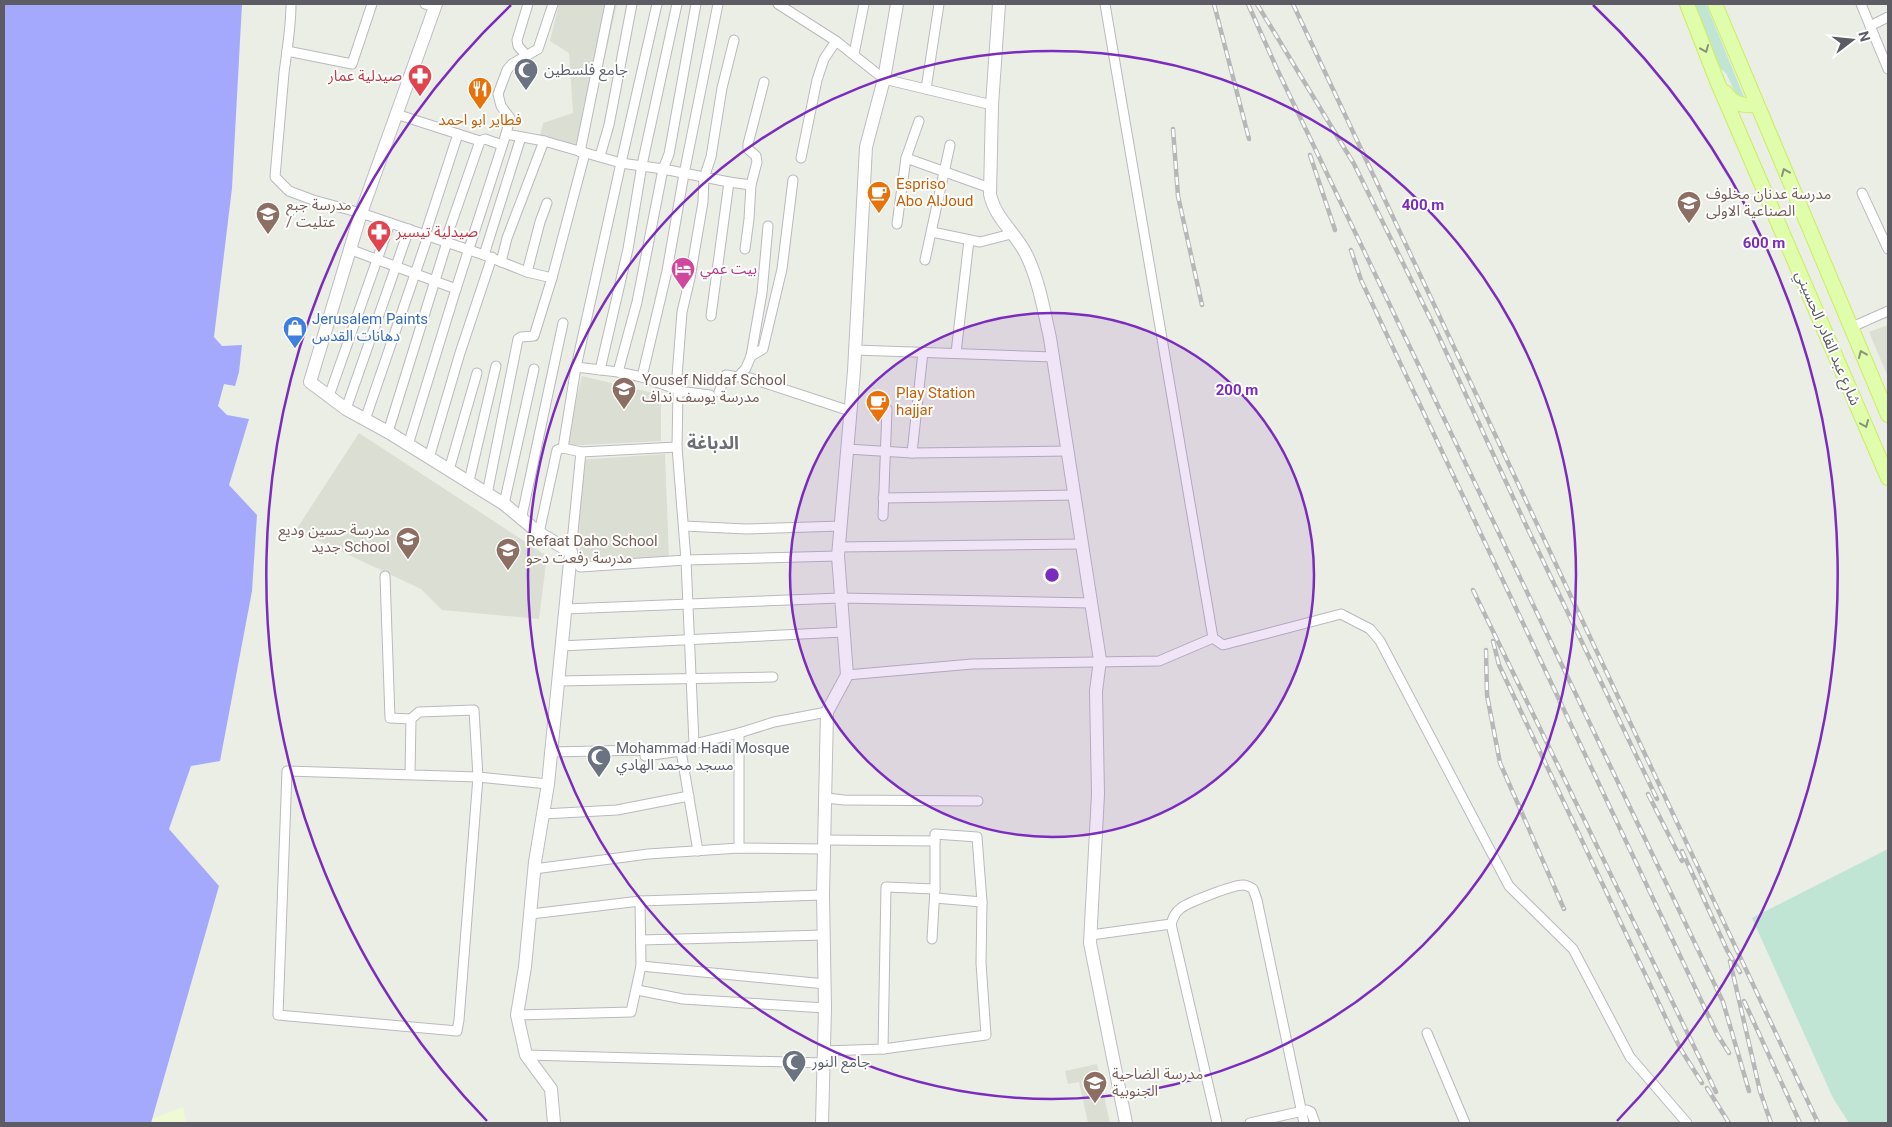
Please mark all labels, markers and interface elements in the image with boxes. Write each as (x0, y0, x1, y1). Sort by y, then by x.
north arrow (1827, 15, 1877, 65)
text: N (1855, 29, 1874, 43)
one-way arrow (1699, 44, 1709, 53)
mosque icon: جامع فلسطين (513, 57, 539, 91)
place label: جامع فلسطين (544, 61, 628, 82)
pharmacy icon: صيدلية عمار (407, 63, 433, 97)
place label: صيدلية عمار (327, 67, 402, 85)
restaurant icon: فطاير ابو احمد (467, 76, 493, 110)
place label: فطاير ابو احمد (438, 111, 522, 129)
one-way arrow (1781, 168, 1792, 177)
place label: Espriso Abo AlJoud (896, 175, 973, 210)
cafe icon: Espriso Abo AlJoud (866, 180, 892, 214)
place label: مدرسة عدنان مخلوف الصناعية الاولى (1706, 185, 1831, 220)
school or university icon: مدرسة عدنان مخلوف الصناعية الاولى (1676, 190, 1702, 224)
place label: مدرسة جبع / عتليت (286, 196, 352, 231)
text: 400 m (1402, 196, 1444, 214)
school or university icon: مدرسة جبع / عتليت (255, 201, 281, 235)
pharmacy icon: صيدلية تيسير (366, 219, 392, 253)
place label: صيدلية تيسير (395, 223, 478, 241)
text: 600 m (1743, 234, 1785, 252)
hotel icon: بيت عمي (670, 256, 696, 290)
place label: بيت عمي (700, 260, 757, 280)
street label: شارع عبد القادر الحسيني (1789, 268, 1865, 409)
place label: Jerusalem Paints دهانات القدس (312, 310, 428, 345)
shop icon: Jerusalem Paints دهانات القدس (282, 315, 308, 349)
one-way arrow (1858, 350, 1869, 359)
place label: Yousef Niddaf School مدرسة يوسف نداف (642, 371, 786, 406)
school or university icon: Yousef Niddaf School مدرسة يوسف نداف (611, 376, 637, 410)
text: 200 m (1216, 381, 1258, 399)
place label: Play Station hajjar (896, 384, 975, 419)
cafe icon: Play Station hajjar (865, 389, 891, 423)
one-way arrow (1858, 419, 1869, 428)
district label: الدباغة (687, 432, 739, 453)
place label: مدرسة حسين وديع جديد School (278, 521, 390, 556)
school or university icon: مدرسة حسين وديع جديد School (395, 526, 421, 560)
place label: Refaat Daho School مدرسة رفعت دحو (526, 532, 658, 567)
school or university icon: Refaat Daho School مدرسة رفعت دحو (495, 537, 521, 571)
centre of rings (1043, 566, 1061, 584)
place label: Mohammad Hadi Mosque مسجد محمد الهادي (616, 739, 790, 776)
mosque icon: Mohammad Hadi Mosque مسجد محمد الهادي (586, 744, 612, 778)
mosque icon: جامع النور (781, 1049, 807, 1083)
place label: جامع النور (811, 1053, 870, 1074)
place label: مدرسة الضاحية الجنوبية (1112, 1065, 1203, 1100)
school or university icon: مدرسة الضاحية الجنوبية (1082, 1070, 1108, 1104)

